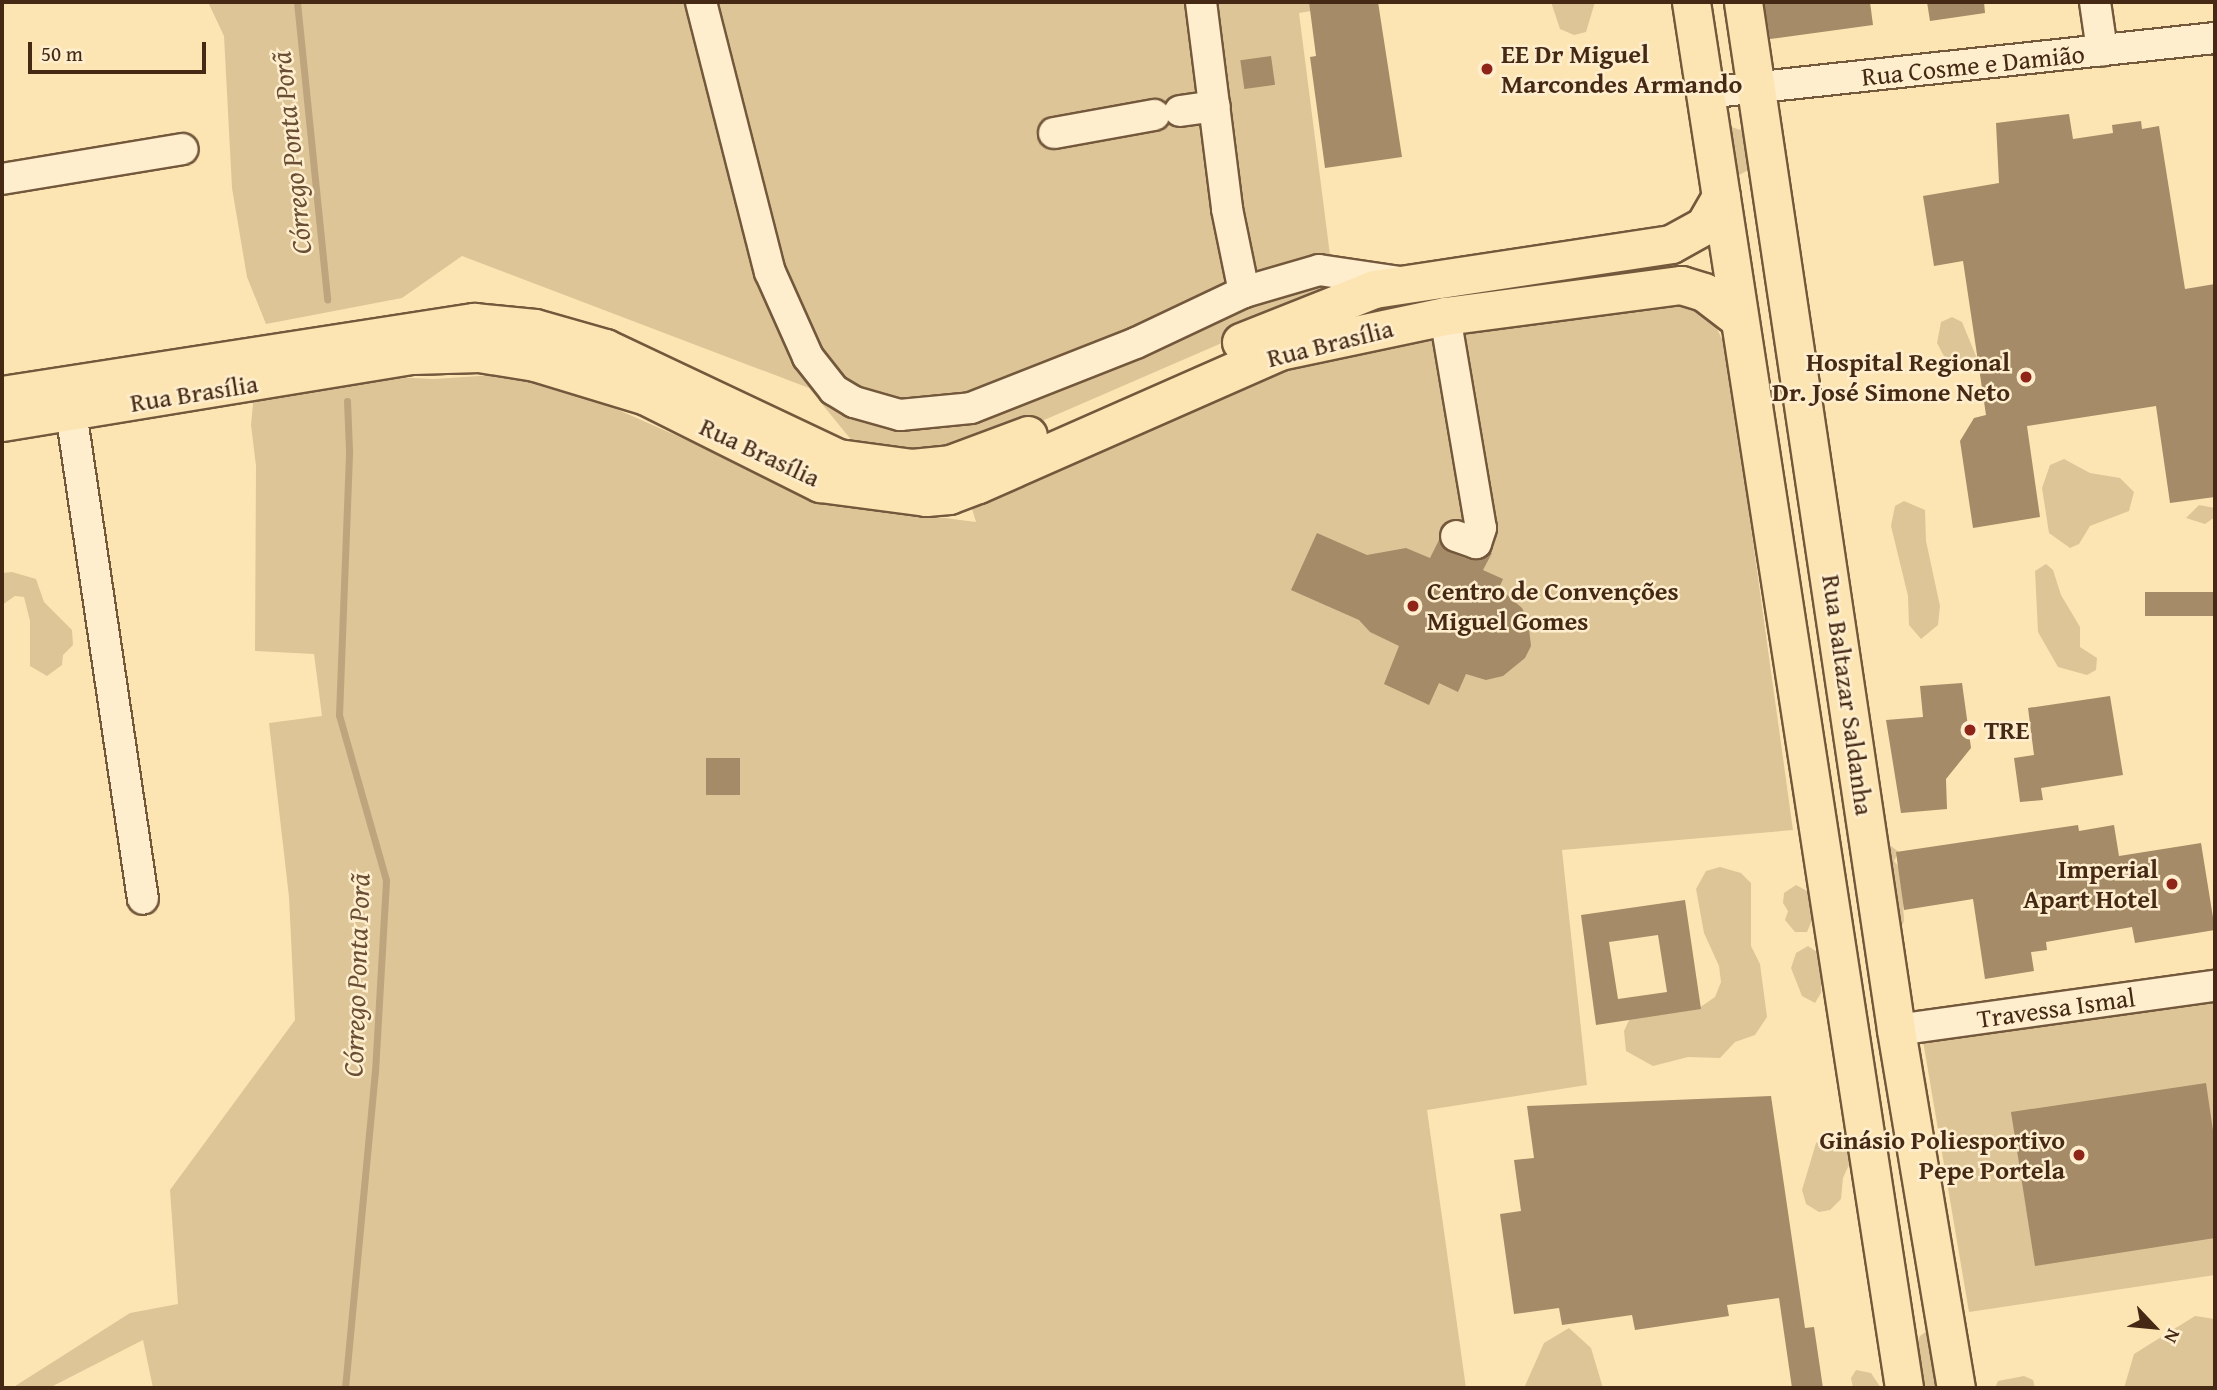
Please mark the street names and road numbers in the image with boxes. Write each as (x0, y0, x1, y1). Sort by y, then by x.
street label: Rua Cosme e Damião (1860, 38, 2086, 92)
street label: Rua Brasília (1264, 312, 1396, 374)
street label: Rua Brasília (128, 367, 260, 419)
street label: Rua Brasília (695, 411, 825, 493)
street label: Rua Baltazar Saldanha (1816, 573, 1880, 817)
street label: Travessa Ismal (1975, 981, 2137, 1035)

